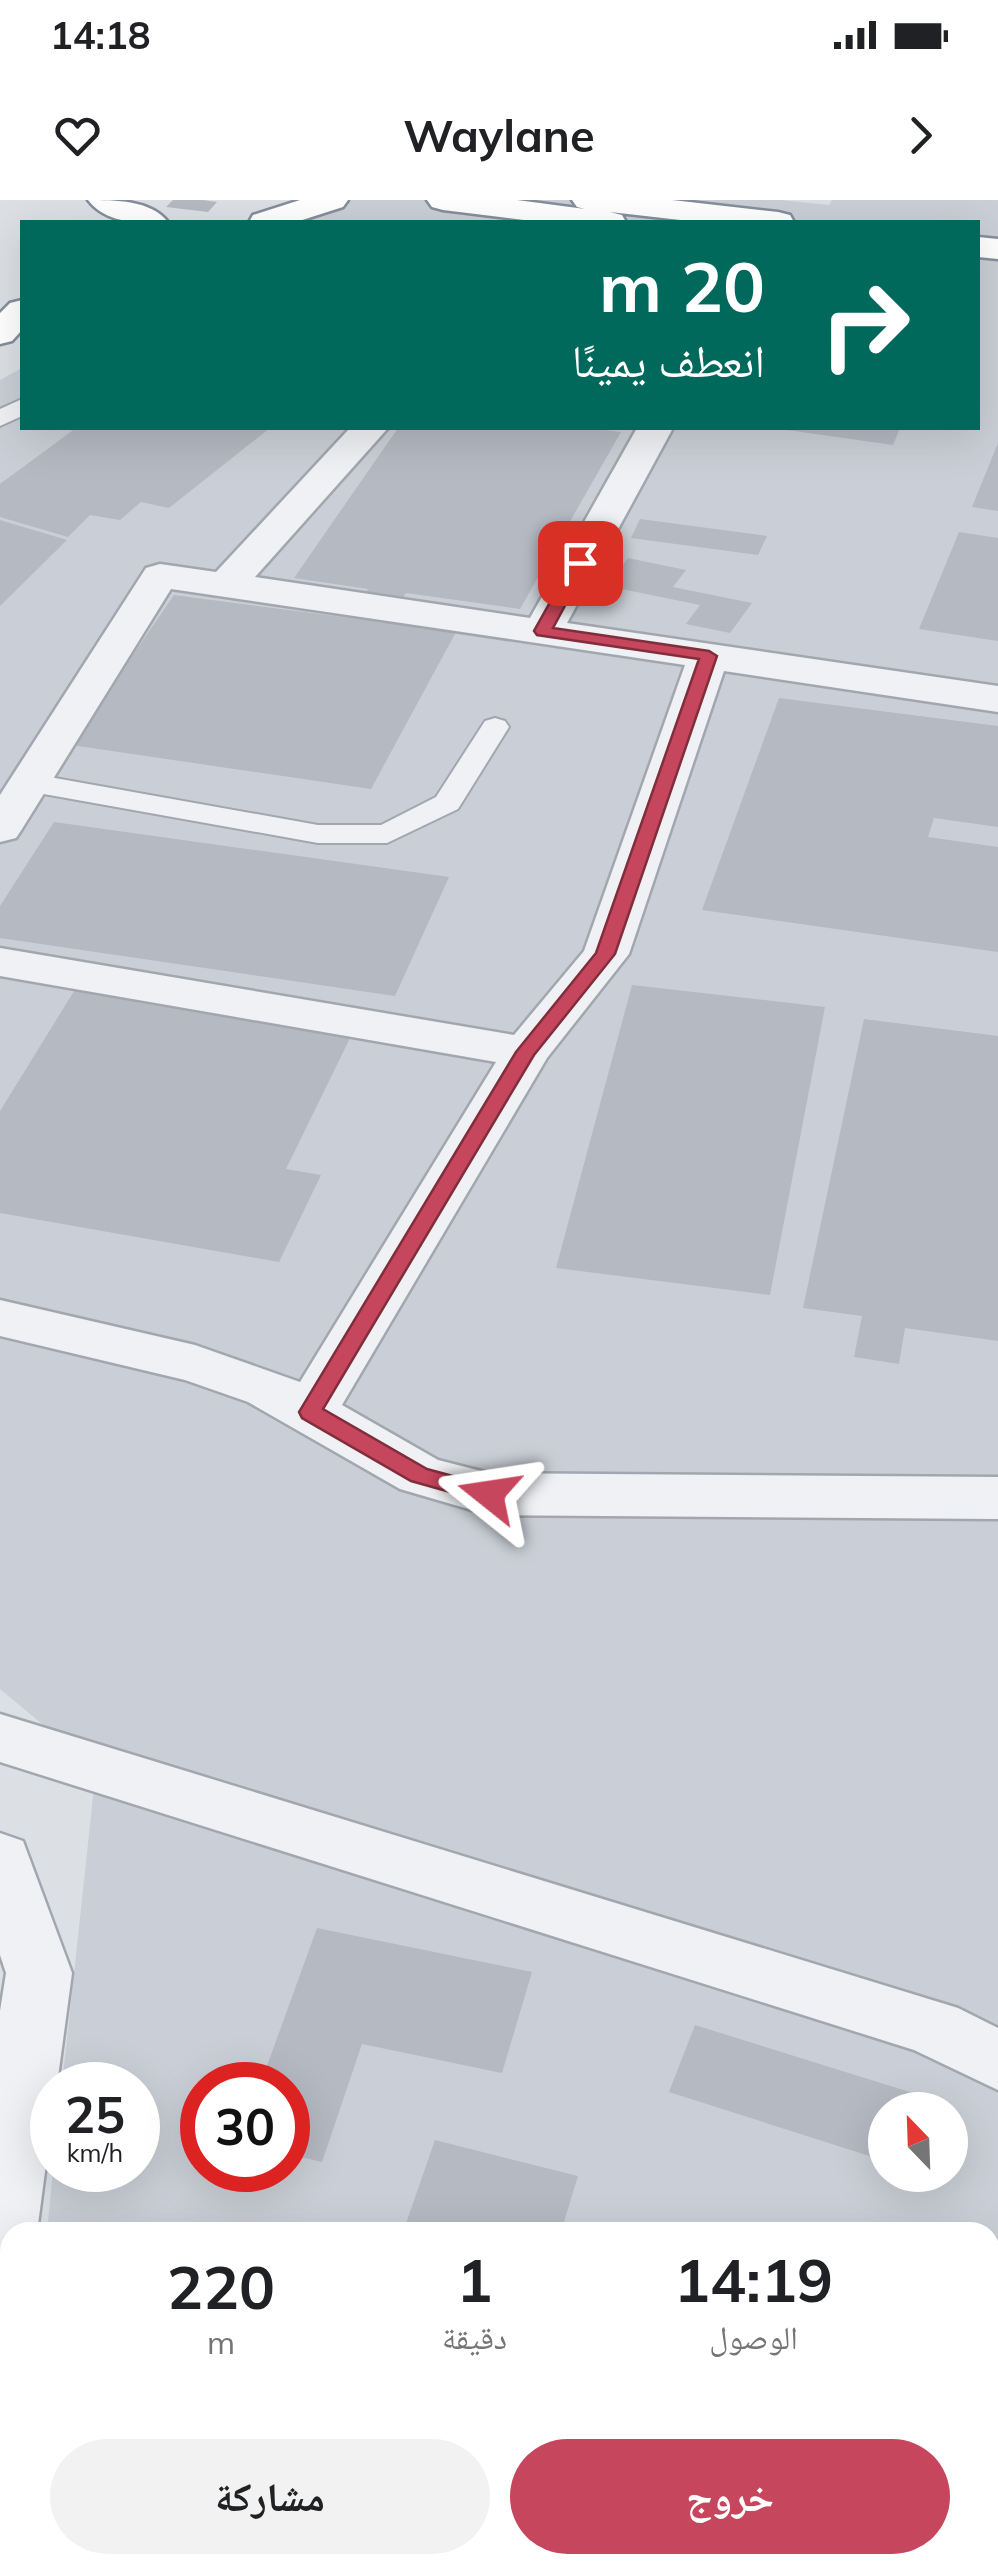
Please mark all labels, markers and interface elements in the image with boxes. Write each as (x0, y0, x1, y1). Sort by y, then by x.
text: 14:18 (50, 11, 151, 59)
text: Waylane (403, 107, 595, 163)
icon: heart (50, 108, 105, 163)
icon: forward (893, 108, 948, 163)
text: 20 m (599, 242, 765, 330)
icon: right (800, 260, 930, 390)
text: انعطف يمينًا (572, 332, 765, 388)
pin (538, 521, 623, 606)
icon: arrive (553, 536, 608, 591)
position arrow (437, 1442, 541, 1546)
speed limit sign: 30 (180, 2062, 310, 2192)
text: 25 (65, 2083, 125, 2146)
north arrow (868, 2092, 968, 2192)
map controls (868, 2092, 968, 2192)
text: km/h (67, 2137, 123, 2168)
text: 1 (457, 2242, 493, 2317)
text: 14:19 (674, 2242, 833, 2317)
text: 220 (167, 2249, 275, 2324)
text: دقيقة (442, 2317, 507, 2357)
text: الوصول (709, 2317, 798, 2357)
text: m (207, 2322, 235, 2362)
button: مشاركة (50, 2439, 490, 2554)
button: خروج (510, 2439, 950, 2554)

